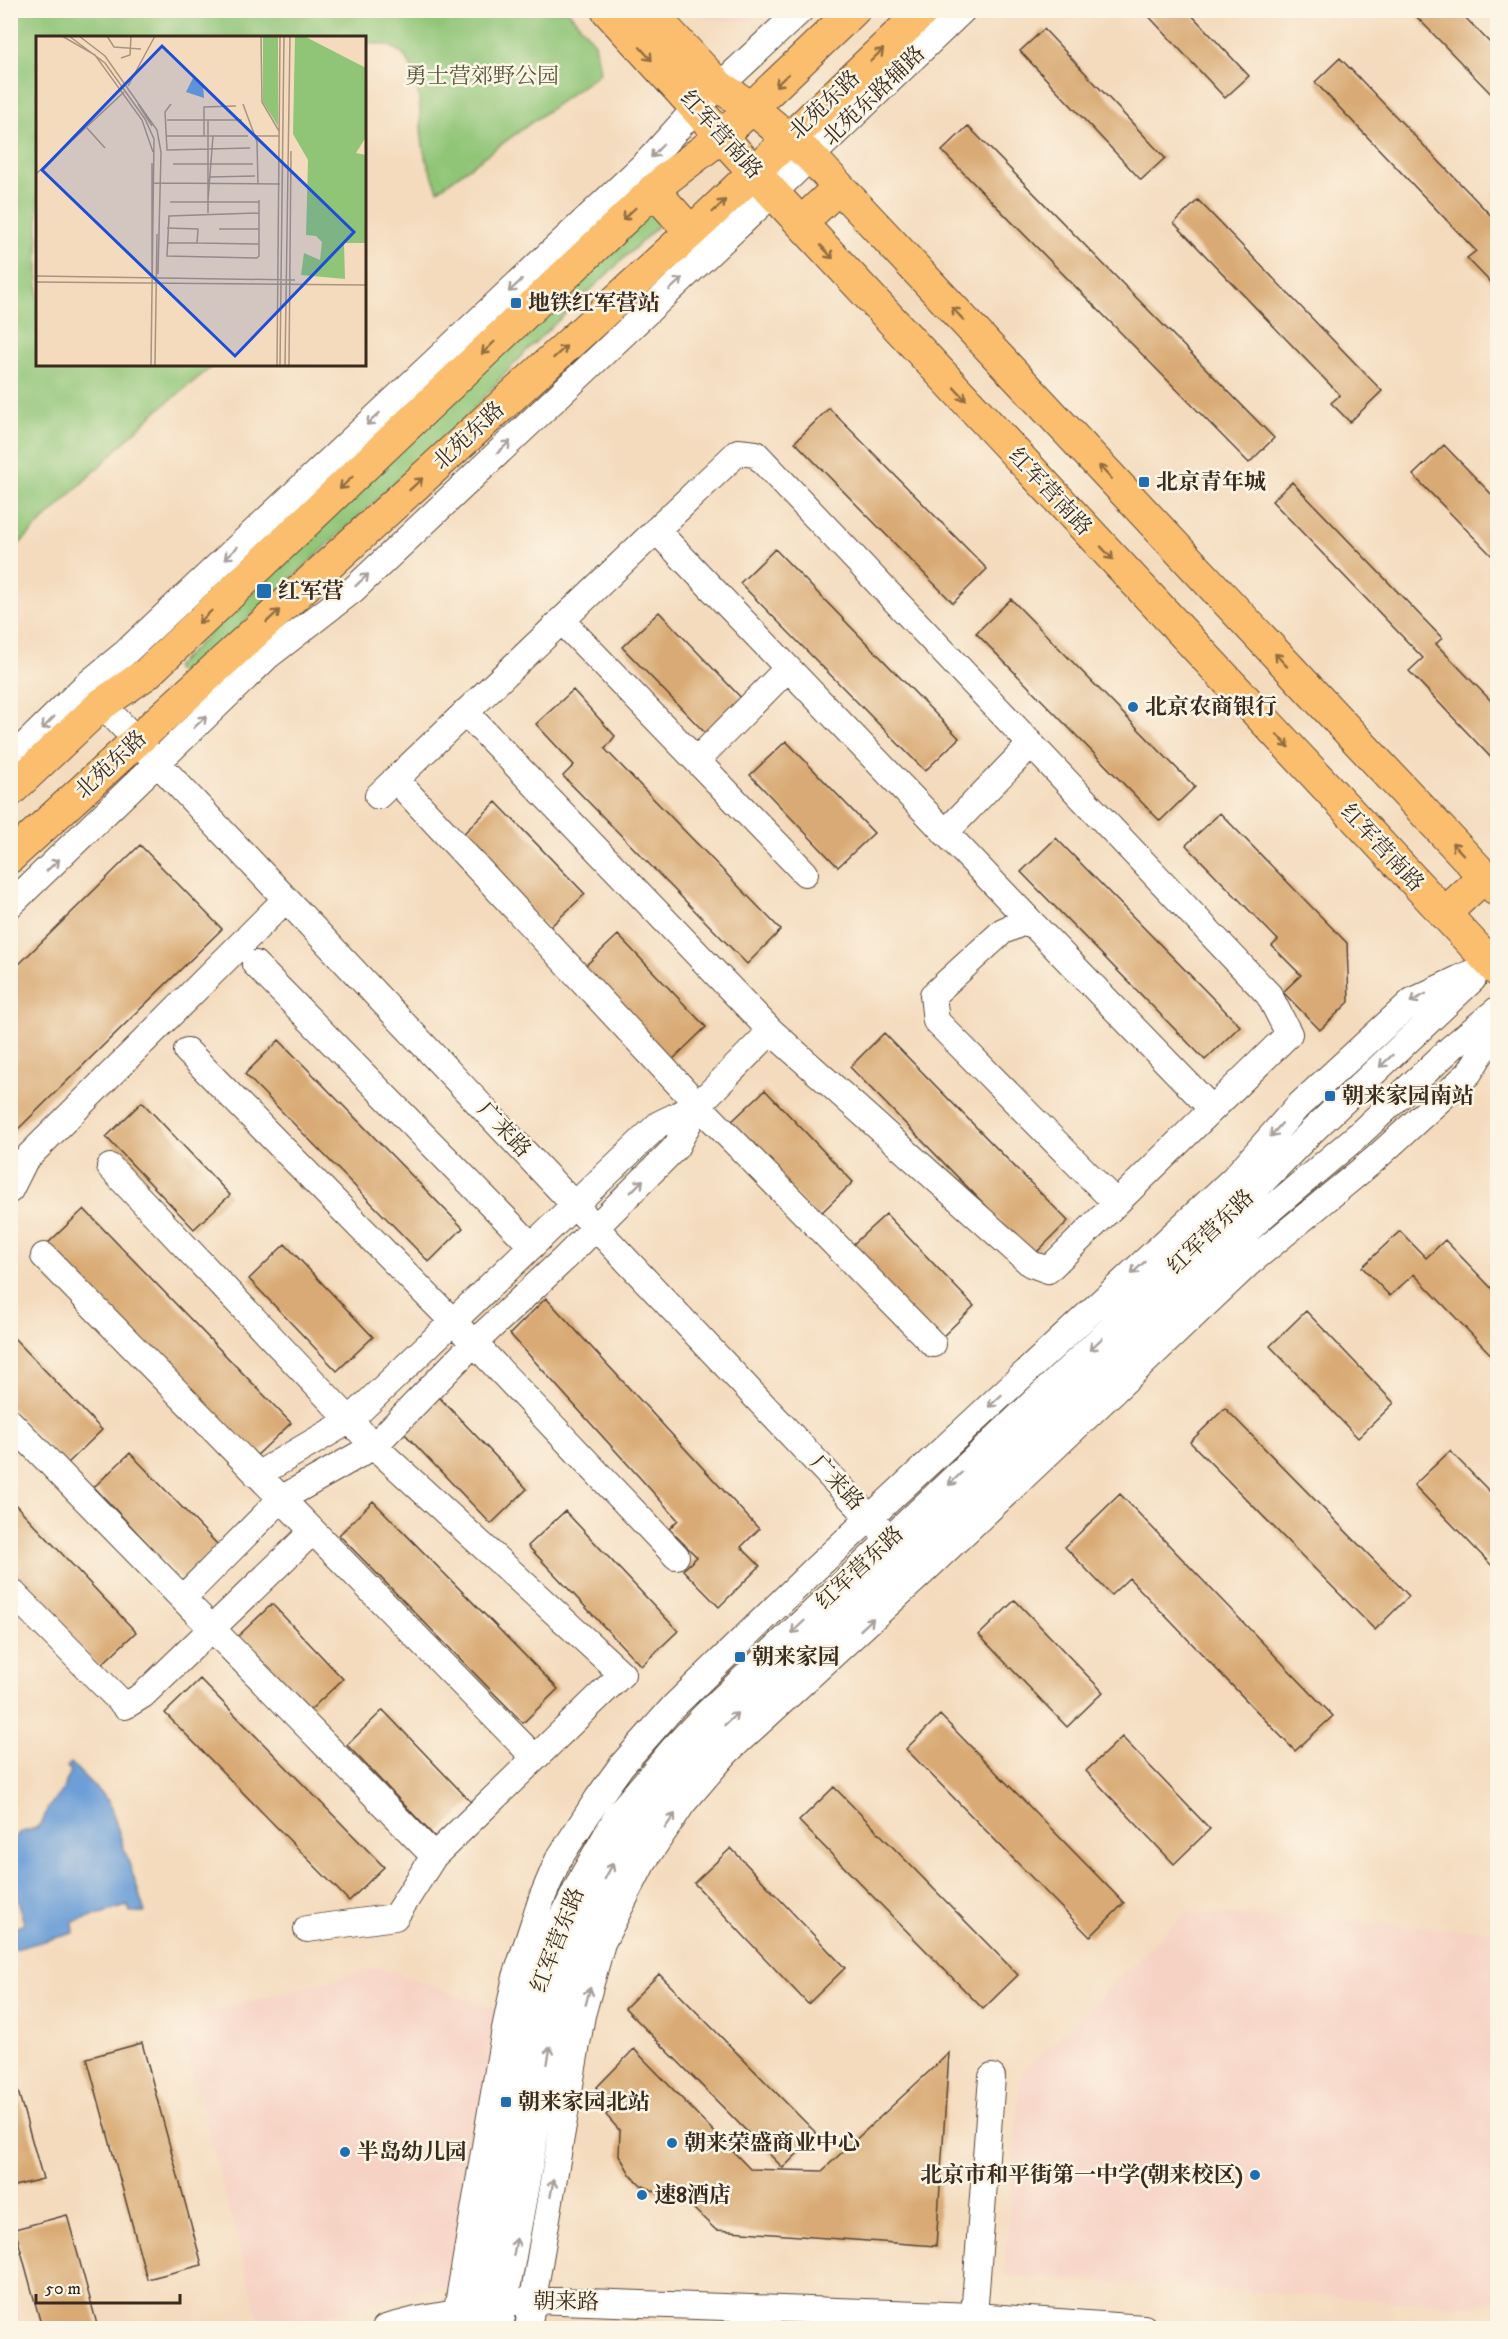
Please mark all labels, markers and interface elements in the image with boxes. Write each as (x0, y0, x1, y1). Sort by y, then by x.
inset map (36, 36, 366, 366)
street label: 北苑东路辅路 (817, 41, 931, 151)
one-way arrow (639, 46, 653, 61)
one-way arrow (869, 48, 884, 62)
park label: 勇士营郊野公园 (405, 63, 559, 90)
street label: 北苑东路 (784, 65, 866, 145)
one-way arrow (774, 73, 789, 87)
street label: 红军营南路 (674, 85, 768, 185)
one-way arrow (650, 144, 664, 159)
one-way arrow (711, 199, 726, 213)
one-way arrow (621, 207, 636, 221)
one-way arrow (820, 244, 834, 259)
one-way arrow (669, 277, 684, 291)
one-way arrow (508, 278, 523, 293)
place label: 地铁红军营站 (528, 290, 660, 317)
marker: 地铁红军营站 (509, 296, 523, 310)
one-way arrow (951, 307, 965, 322)
one-way arrow (480, 341, 495, 356)
one-way arrow (552, 345, 567, 359)
one-way arrow (953, 387, 967, 402)
street label: 北苑东路 (428, 396, 510, 476)
one-way arrow (366, 412, 381, 426)
one-way arrow (496, 440, 511, 454)
street label: 红军营南路 (1003, 443, 1097, 541)
one-way arrow (1098, 464, 1112, 479)
place label: 北京青年城 (1156, 469, 1266, 496)
one-way arrow (339, 475, 354, 490)
marker: 北京青年城 (1137, 475, 1151, 489)
one-way arrow (409, 477, 424, 491)
one-way arrow (1100, 545, 1114, 560)
one-way arrow (224, 546, 239, 560)
one-way arrow (355, 573, 370, 588)
place label: 红军营 (278, 578, 344, 605)
marker: 红军营 (255, 582, 273, 600)
one-way arrow (265, 609, 280, 623)
one-way arrow (198, 610, 213, 624)
one-way arrow (1275, 653, 1289, 668)
place label: 北京农商银行 (1145, 694, 1277, 721)
marker: 北京农商银行 (1126, 700, 1140, 714)
one-way arrow (192, 715, 207, 730)
one-way arrow (40, 716, 55, 730)
street label: 北苑东路 (70, 725, 152, 805)
one-way arrow (1275, 734, 1290, 749)
street label: 红军营南路 (1335, 799, 1429, 897)
one-way arrow (1450, 841, 1465, 856)
one-way arrow (45, 858, 60, 872)
one-way arrow (1410, 993, 1428, 1004)
one-way arrow (1379, 1054, 1394, 1069)
place label: 朝来家园南站 (1342, 1083, 1474, 1110)
marker: 朝来家园南站 (1323, 1089, 1337, 1103)
street label: 广来路 (472, 1097, 536, 1163)
one-way arrow (1269, 1123, 1283, 1138)
one-way arrow (629, 1178, 644, 1193)
street label: 红军营东路 (1162, 1184, 1260, 1280)
one-way arrow (1131, 1261, 1146, 1275)
one-way arrow (1088, 1337, 1103, 1351)
one-way arrow (988, 1394, 1003, 1408)
street label: 广来路 (805, 1450, 869, 1516)
one-way arrow (948, 1471, 963, 1485)
street label: 红军营东路 (811, 1521, 909, 1615)
one-way arrow (859, 1617, 874, 1631)
one-way arrow (791, 1620, 806, 1634)
place label: 朝来家园 (752, 1644, 840, 1671)
marker: 朝来家园 (733, 1650, 747, 1664)
one-way arrow (723, 1712, 738, 1727)
one-way arrow (664, 1813, 676, 1830)
one-way arrow (604, 1862, 615, 1880)
street label: 红军营东路 (526, 1884, 590, 1996)
one-way arrow (582, 1987, 594, 2006)
one-way arrow (544, 2046, 555, 2065)
place label: 朝来家园北站 (518, 2089, 650, 2116)
marker: 朝来家园北站 (499, 2095, 513, 2109)
place label: 朝来荣盛商业中心 (684, 2130, 860, 2157)
marker: 朝来荣盛商业中心 (665, 2136, 679, 2150)
place label: 半岛幼儿园 (357, 2139, 467, 2166)
marker: 半岛幼儿园 (338, 2145, 352, 2159)
place label: 北京市和平街第一中学(朝来校区) (920, 2162, 1243, 2189)
marker: 北京市和平街第一中学(朝来校区) (1248, 2168, 1262, 2182)
one-way arrow (547, 2179, 558, 2198)
place label: 速8酒店 (654, 2182, 731, 2209)
marker: 速8酒店 (635, 2188, 649, 2202)
one-way arrow (509, 2238, 520, 2257)
scale bar (36, 2267, 180, 2305)
text: 50 m (45, 2278, 81, 2300)
street label: 朝来路 (533, 2288, 599, 2316)

